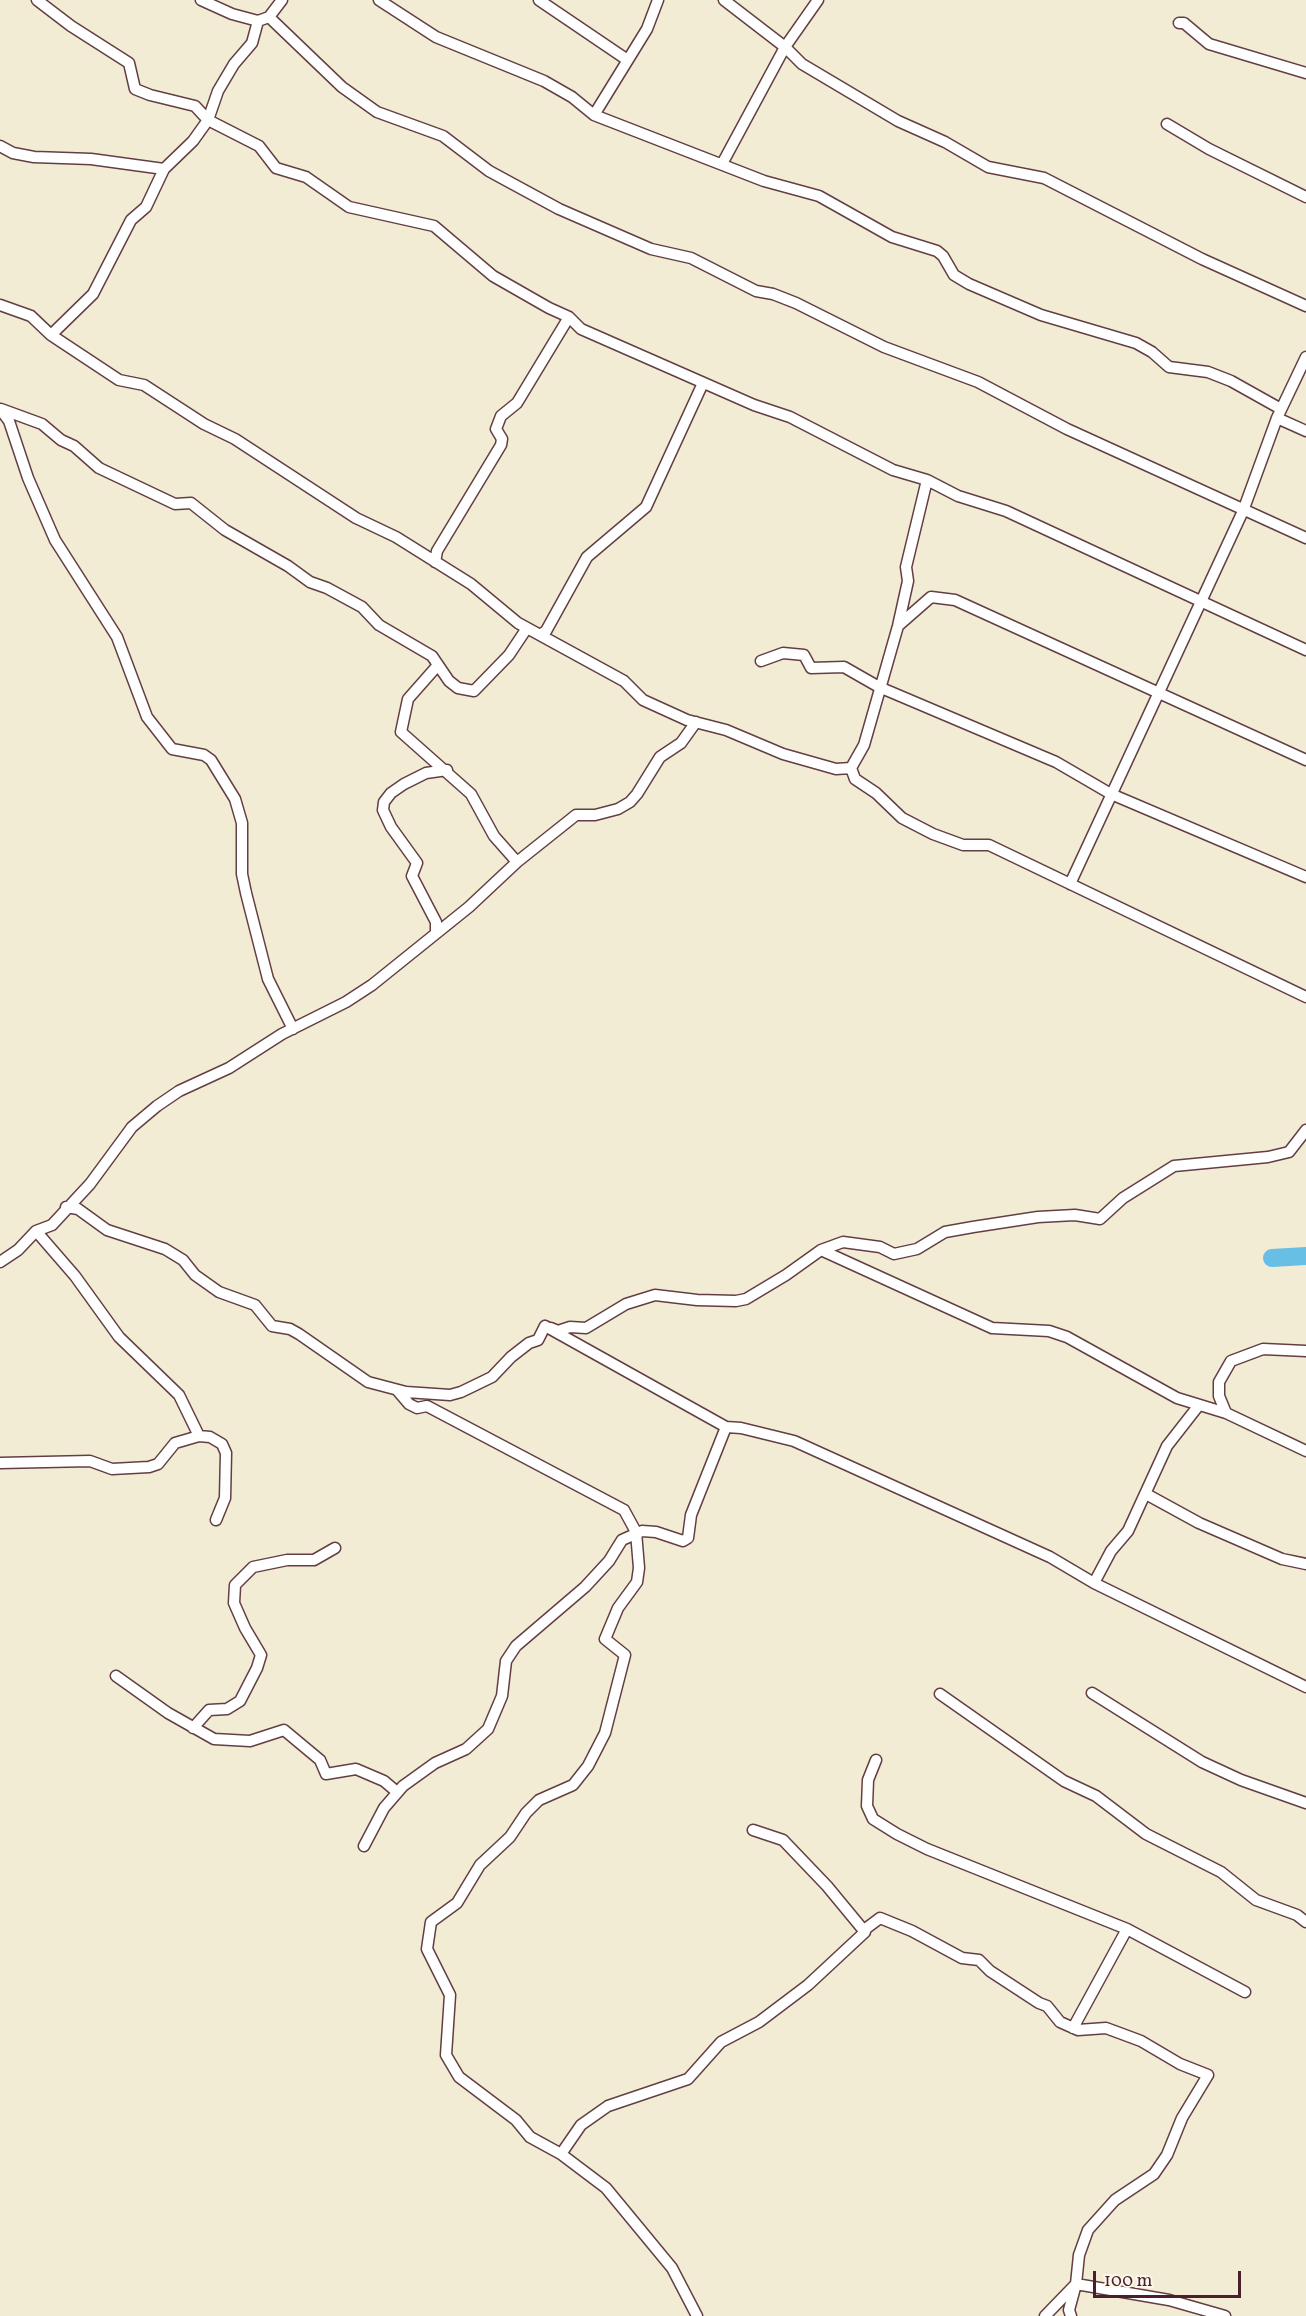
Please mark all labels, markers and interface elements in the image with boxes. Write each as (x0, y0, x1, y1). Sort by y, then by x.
scale bar (1096, 2259, 1244, 2297)
text: 100 m (1104, 2269, 1153, 2294)

